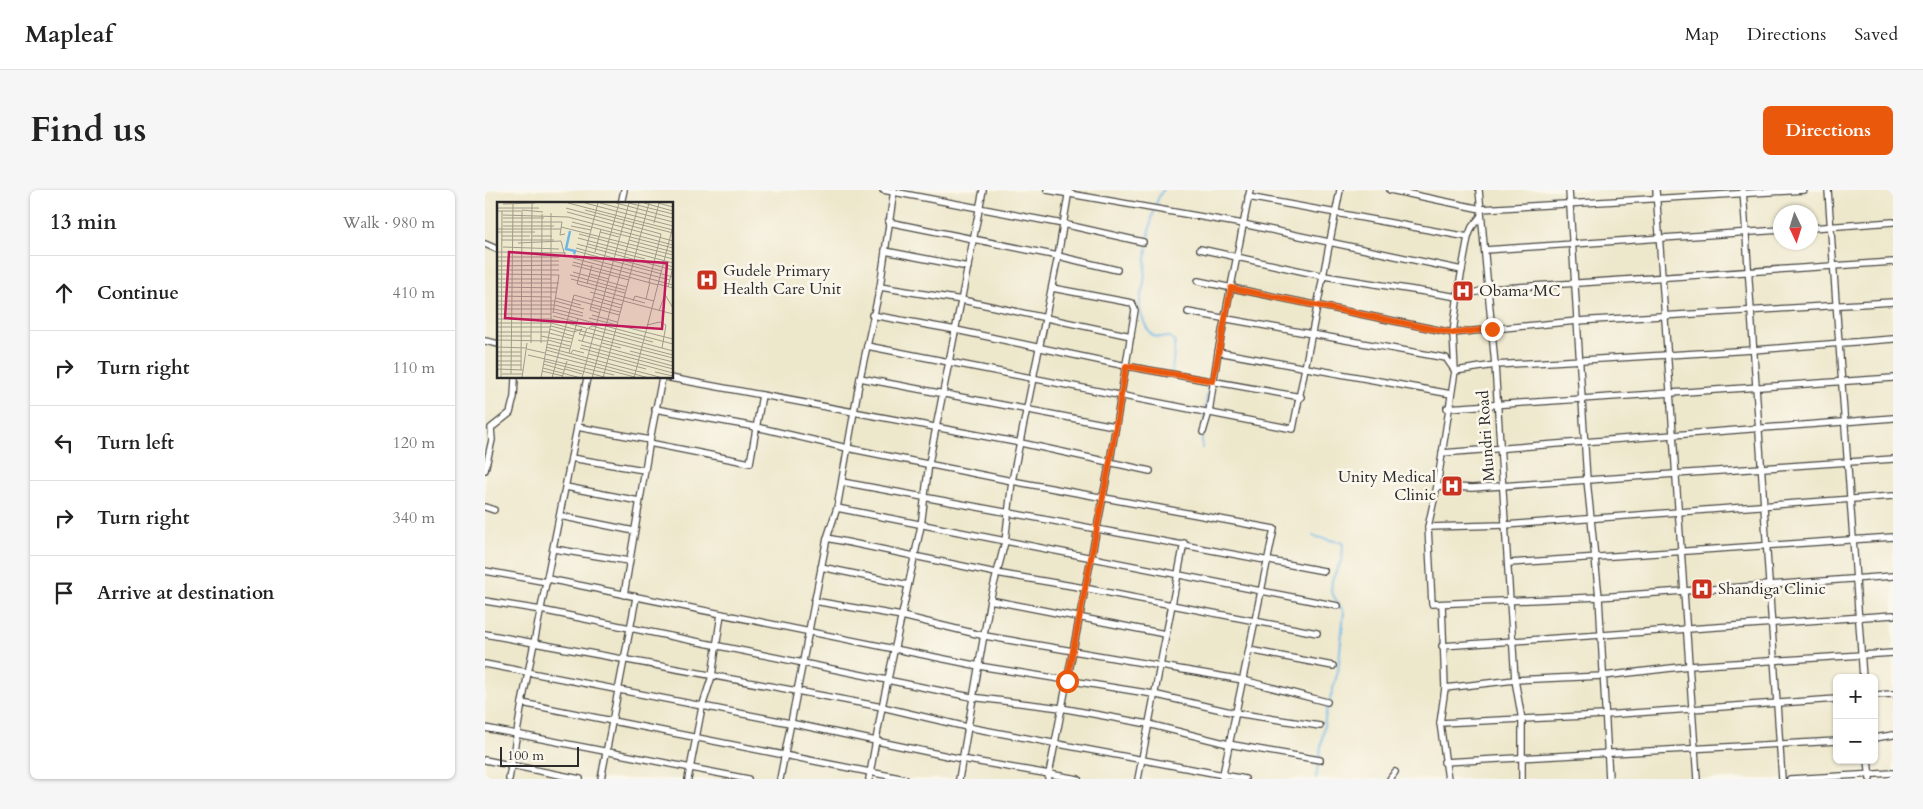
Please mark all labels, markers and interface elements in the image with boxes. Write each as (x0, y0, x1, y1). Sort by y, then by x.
text: Mapleaf (25, 18, 113, 51)
text: Map (1685, 22, 1719, 47)
text: Directions (1747, 22, 1826, 47)
text: Saved (1854, 22, 1898, 47)
text: Find us (30, 106, 146, 154)
button: Directions (1763, 106, 1893, 155)
inset map (497, 202, 674, 379)
north arrow (1773, 205, 1818, 250)
text: 13 min (50, 208, 117, 237)
text: Walk · 980 m (343, 212, 435, 234)
place label: Gudele Primary Health Care Unit (723, 260, 841, 300)
hospital icon: Gudele Primary Health Care Unit (695, 268, 719, 292)
icon: ahead (50, 279, 78, 307)
hospital icon: Obama MC (1451, 279, 1475, 303)
text: Continue (97, 280, 179, 306)
place label: Obama MC (1479, 280, 1560, 302)
text: 410 m (393, 282, 435, 304)
route end (1481, 318, 1504, 341)
icon: right (50, 354, 78, 382)
text: Turn right (97, 355, 189, 381)
text: 110 m (393, 357, 435, 379)
street label: Mundri Road (1472, 389, 1500, 482)
icon: left (50, 429, 78, 457)
text: Turn left (97, 430, 174, 456)
text: 120 m (393, 432, 435, 454)
place label: Unity Medical Clinic (1338, 466, 1436, 506)
hospital icon: Unity Medical Clinic (1440, 474, 1464, 498)
icon: right (50, 504, 78, 532)
text: Turn right (97, 505, 189, 531)
text: 340 m (393, 507, 435, 529)
hospital icon: Shandiga Clinic (1690, 577, 1714, 601)
place label: Shandiga Clinic (1718, 578, 1826, 600)
icon: arrive (50, 579, 78, 607)
text: Arrive at destination (97, 580, 274, 606)
route start (1056, 670, 1079, 693)
map controls (1833, 674, 1878, 764)
button: + (1833, 674, 1878, 719)
button: − (1833, 719, 1878, 764)
scale bar (500, 744, 579, 767)
text: 100 m (507, 746, 544, 765)

